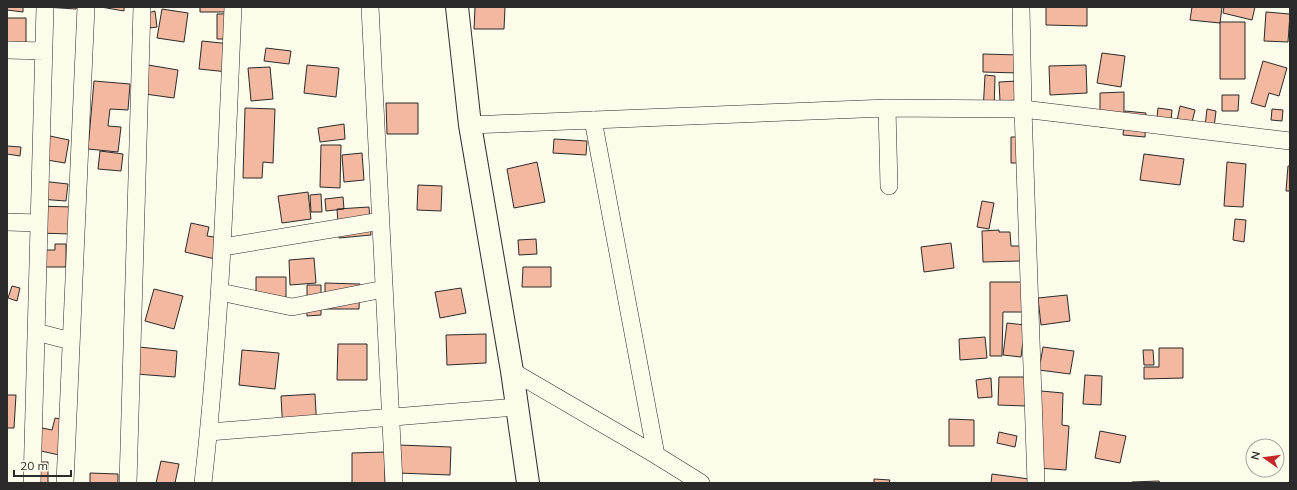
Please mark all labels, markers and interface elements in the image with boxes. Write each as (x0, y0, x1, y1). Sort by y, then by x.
north arrow (1245, 438, 1285, 478)
text: N (1247, 450, 1263, 461)
scale bar (14, 452, 71, 478)
text: 20 m (20, 458, 48, 473)

